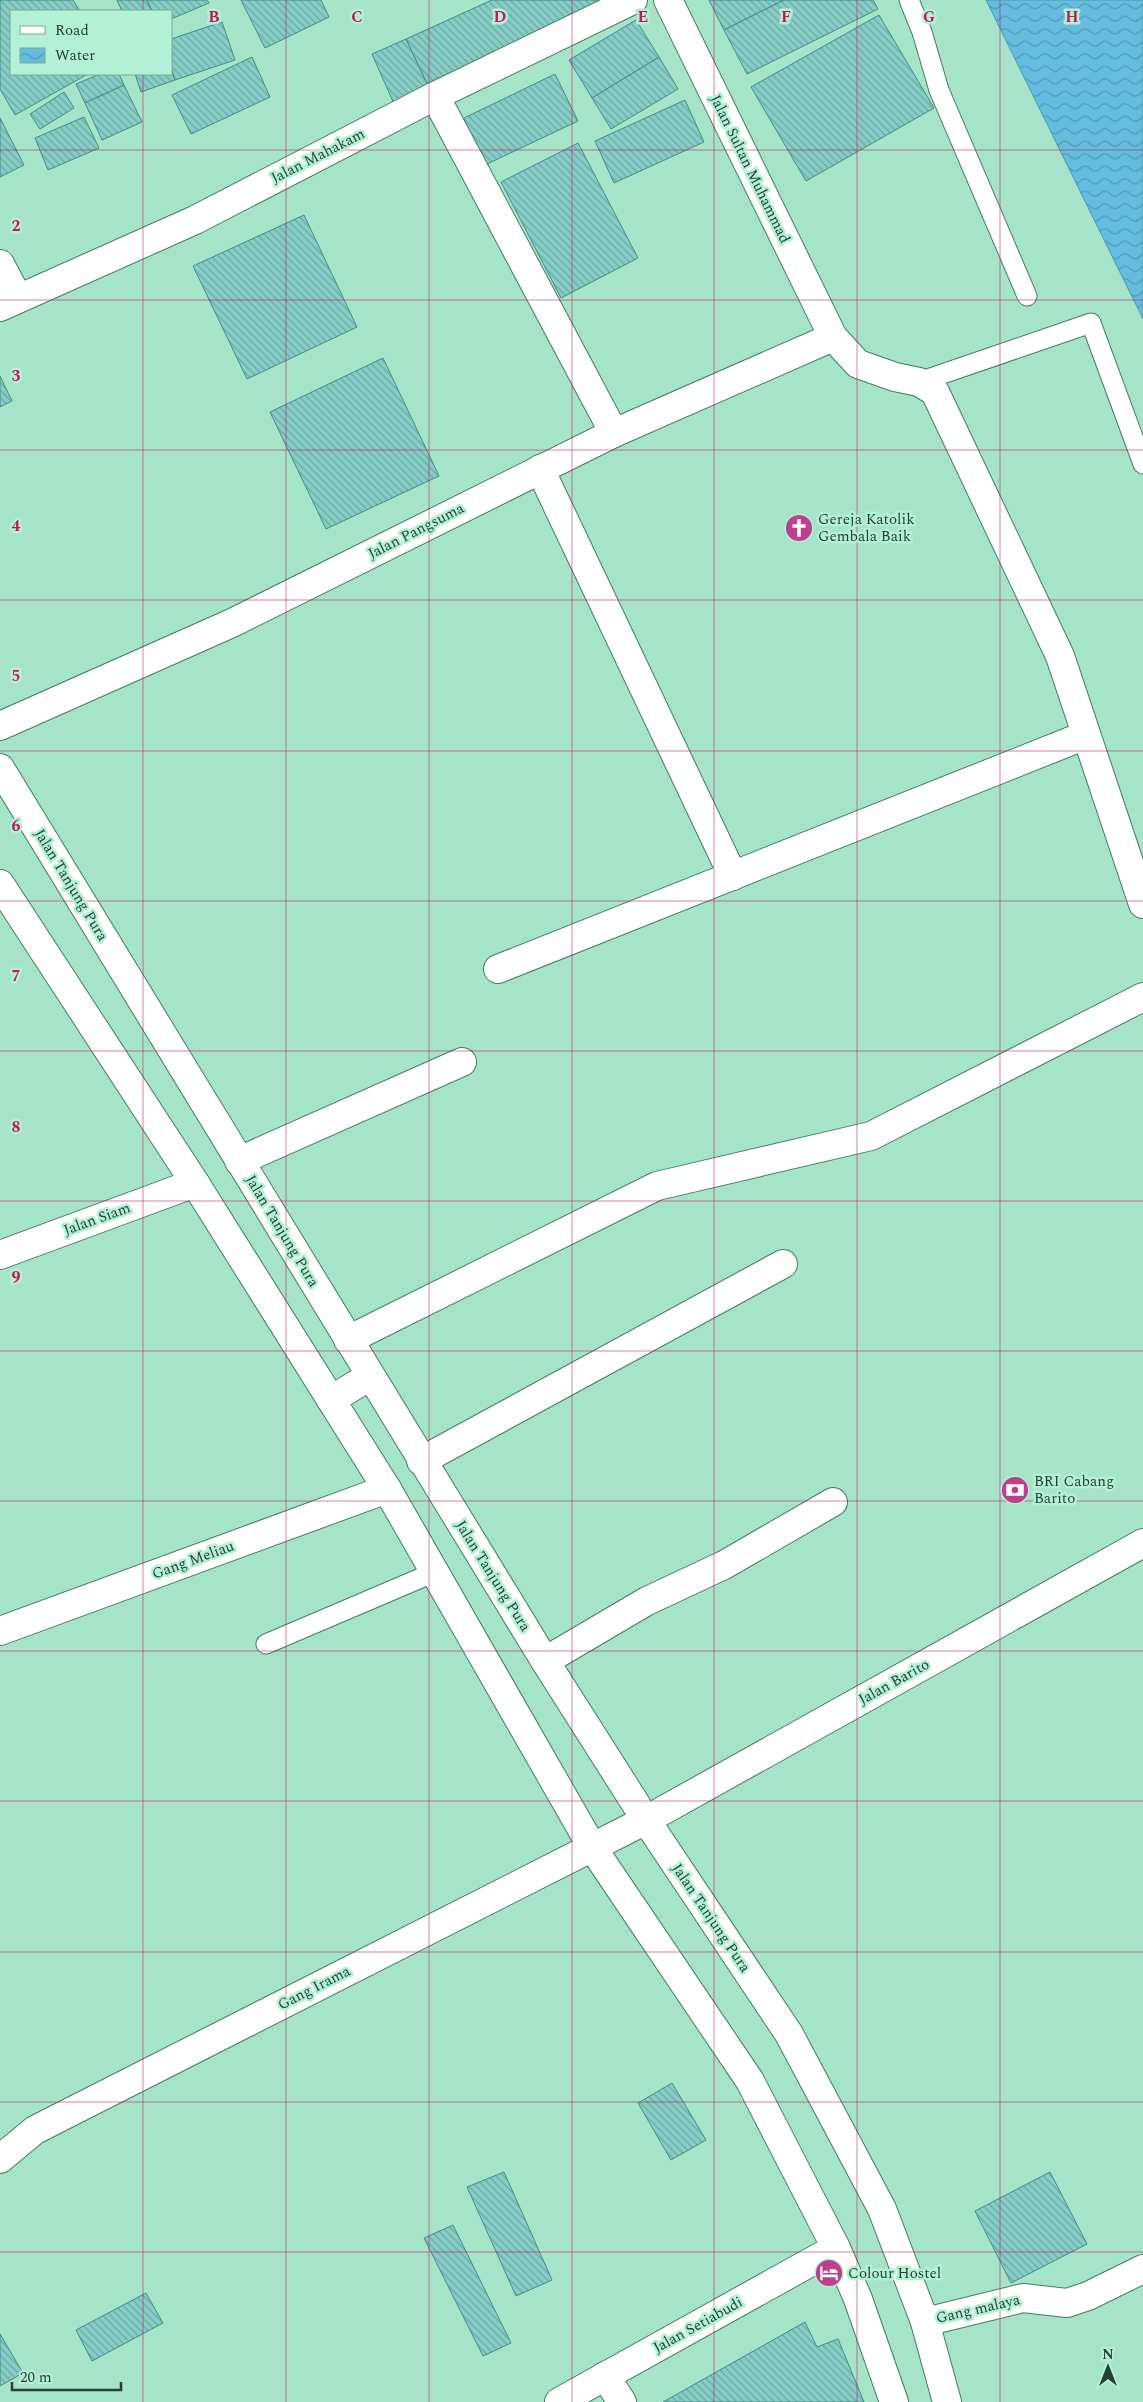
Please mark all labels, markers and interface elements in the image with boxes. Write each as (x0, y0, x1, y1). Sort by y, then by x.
text: B (208, 5, 220, 29)
text: C (351, 5, 363, 29)
text: D (494, 5, 507, 29)
text: E (638, 5, 648, 29)
text: F (781, 5, 791, 29)
text: G (923, 5, 935, 29)
text: H (1065, 5, 1079, 29)
legend (10, 10, 172, 75)
text: Road (55, 19, 89, 42)
text: Water (55, 44, 95, 67)
street label: Jalan Sultan Muhammad (704, 91, 796, 247)
street label: Jalan Mahakam (267, 122, 369, 190)
text: 2 (12, 214, 21, 238)
text: 3 (12, 364, 21, 388)
street label: Jalan Pangsuma (364, 497, 469, 565)
place label: Gereja Katolik Gembala Baik (818, 508, 915, 548)
church icon: Gereja Katolik Gembala Baik (784, 513, 814, 543)
text: 4 (12, 514, 21, 538)
text: 5 (12, 664, 20, 688)
text: 6 (12, 814, 21, 838)
street label: Jalan Tanjung Pura (28, 824, 114, 946)
text: 7 (12, 964, 21, 988)
text: 8 (12, 1115, 21, 1139)
street label: Jalan Tanjung Pura (239, 1170, 325, 1292)
street label: Jalan Siam (60, 1196, 134, 1242)
text: 9 (12, 1265, 21, 1289)
place label: BRI Cabang Barito (1034, 1470, 1114, 1510)
bank icon: BRI Cabang Barito (1000, 1475, 1030, 1505)
street label: Jalan Tanjung Pura (449, 1516, 537, 1637)
street label: Gang Meliau (149, 1534, 237, 1586)
street label: Jalan Barito (854, 1653, 934, 1711)
street label: Jalan Tanjung Pura (666, 1859, 757, 1978)
street label: Gang Irama (274, 1960, 355, 2016)
hotel icon: Colour Hostel (814, 2258, 844, 2288)
place label: Colour Hostel (848, 2262, 941, 2285)
street label: Gang malaya (934, 2288, 1023, 2330)
street label: Jalan Setiabudi (649, 2291, 747, 2359)
north arrow (1083, 2342, 1133, 2392)
text: N (1102, 2344, 1114, 2365)
scale bar (12, 2360, 121, 2392)
text: 20 m (20, 2366, 52, 2389)

